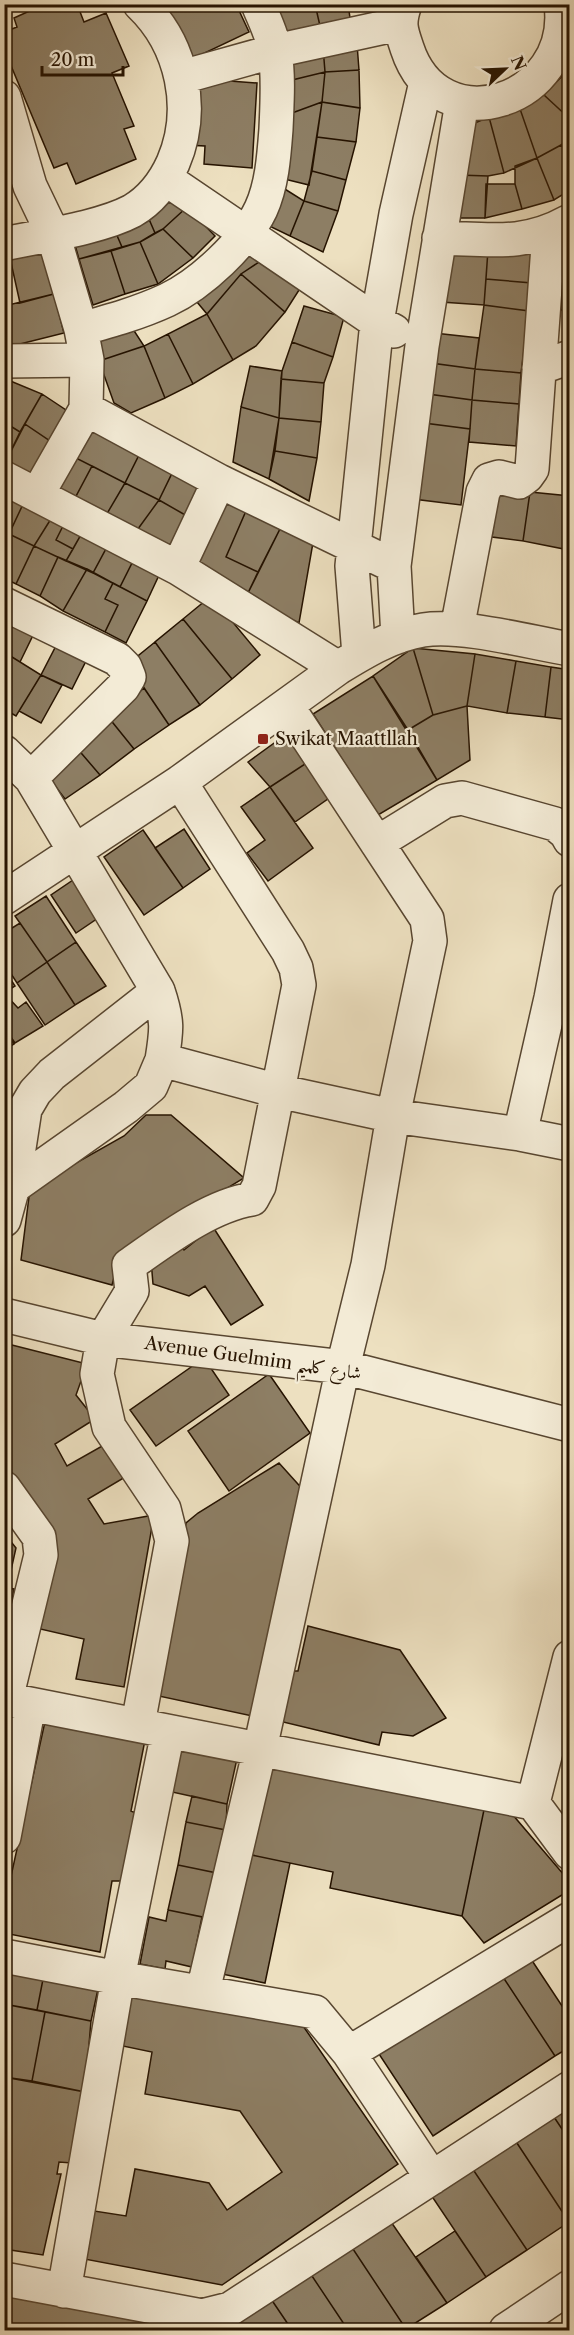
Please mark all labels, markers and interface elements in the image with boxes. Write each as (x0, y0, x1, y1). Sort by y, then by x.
scale bar (42, 39, 123, 77)
north arrow (475, 39, 535, 99)
text: 20 m (51, 49, 95, 71)
text: N (507, 53, 531, 74)
place label: Swikat Maattllah (275, 728, 418, 750)
marker: Swikat Maattllah (256, 732, 270, 746)
street label: Avenue Guelmim شارع كلميم (141, 1332, 363, 1391)

